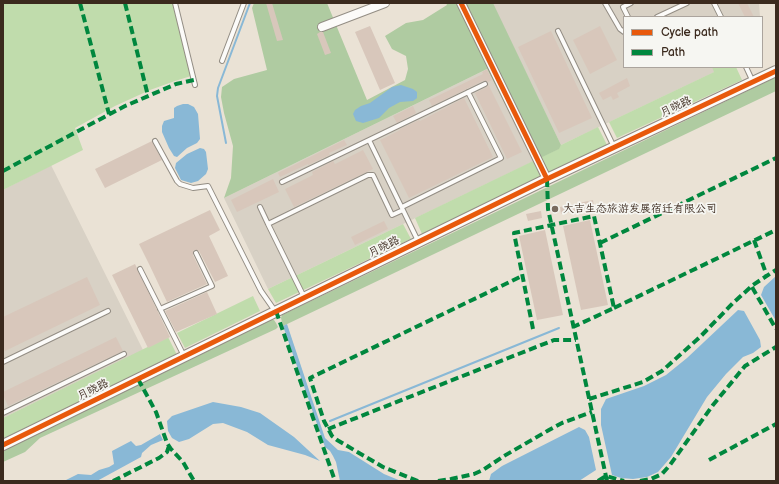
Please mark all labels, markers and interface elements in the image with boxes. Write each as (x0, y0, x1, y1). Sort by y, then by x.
legend (623, 16, 763, 68)
text: Cycle path (661, 25, 718, 40)
text: Path (661, 45, 685, 60)
street label: 月晓路 (658, 94, 694, 120)
place label: 大吉生态旅游发展宿迁有限公司 (563, 202, 717, 216)
marker: 大吉生态旅游发展宿迁有限公司 (550, 204, 560, 214)
street label: 月晓路 (366, 234, 402, 260)
street label: 月晓路 (75, 377, 111, 403)

